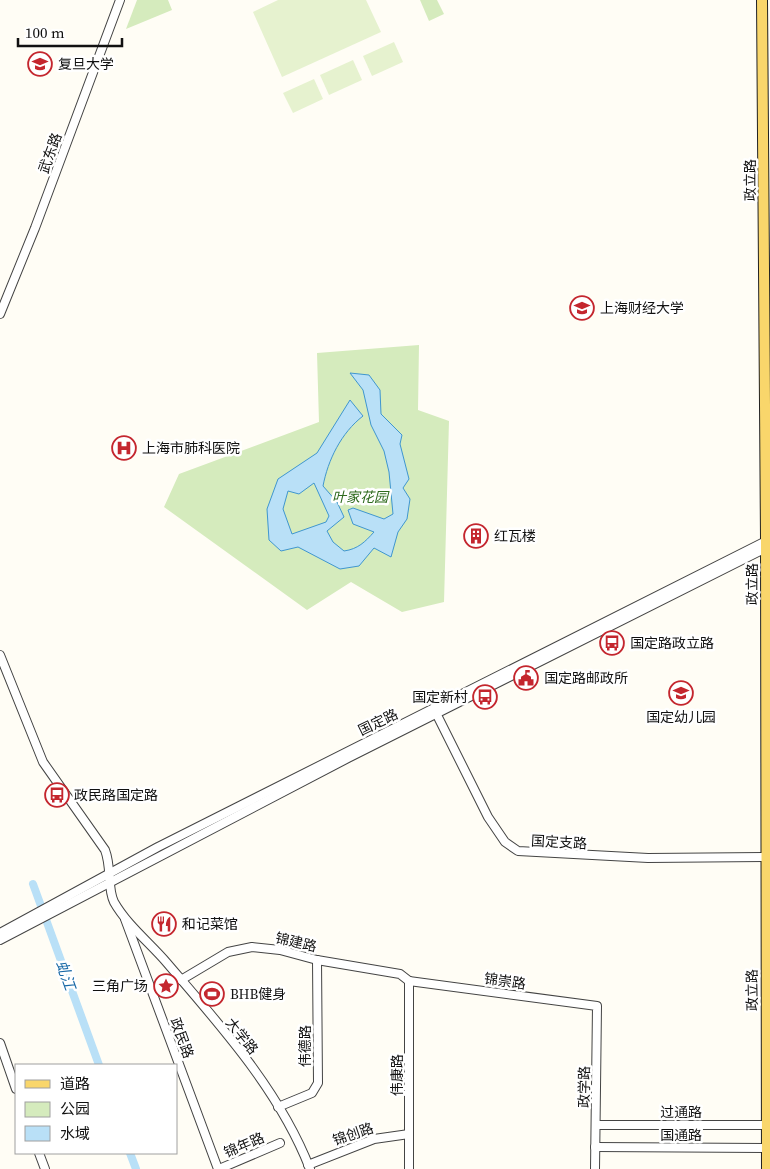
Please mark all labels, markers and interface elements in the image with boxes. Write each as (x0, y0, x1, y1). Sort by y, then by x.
scale bar (18, 15, 121, 47)
text: 100 m (25, 22, 65, 43)
school or university icon: 复旦大学 (27, 51, 53, 77)
place label: 复旦大学 (58, 54, 114, 74)
street label: 武东路 (33, 130, 67, 176)
street label: 政立路 (740, 159, 760, 201)
school or university icon: 上海财经大学 (569, 295, 595, 321)
place label: 上海财经大学 (600, 298, 684, 318)
hospital icon: 上海市肺科医院 (111, 435, 137, 461)
place label: 上海市肺科医院 (142, 438, 240, 458)
park label: 叶家花园 (332, 487, 390, 507)
building icon: 红瓦楼 (463, 523, 489, 549)
place label: 红瓦楼 (494, 526, 536, 546)
street label: 政立路 (742, 563, 762, 605)
bus stop icon: 国定路政立路 (599, 630, 625, 656)
place label: 国定路政立路 (630, 633, 714, 653)
public building icon: 国定路邮政所 (513, 665, 539, 691)
place label: 国定路邮政所 (544, 668, 628, 688)
school or university icon: 国定幼儿园 (668, 680, 694, 706)
bus stop icon: 国定新村 (472, 684, 498, 710)
place label: 国定新村 (412, 687, 468, 707)
street label: 国定路 (355, 704, 401, 740)
place label: 国定幼儿园 (646, 707, 716, 727)
bus stop icon: 政民路国定路 (44, 782, 70, 808)
place label: 政民路国定路 (74, 785, 158, 805)
street label: 国定支路 (531, 831, 587, 853)
restaurant icon: 和记菜馆 (151, 911, 177, 937)
place label: 和记菜馆 (182, 914, 238, 934)
street label: 锦建路 (273, 928, 319, 956)
water label: 虬江 (51, 957, 82, 995)
street label: 锦崇路 (483, 968, 527, 994)
street label: 政立路 (742, 969, 762, 1011)
place icon: 三角广场 (153, 973, 179, 999)
place label: 三角广场 (92, 976, 148, 996)
sports icon: BHB健身 (199, 981, 225, 1007)
place label: BHB健身 (230, 984, 286, 1004)
street label: 大学路 (221, 1013, 263, 1059)
street label: 政民路 (165, 1015, 199, 1061)
street label: 伟德路 (295, 1025, 315, 1067)
street label: 伟康路 (387, 1054, 407, 1096)
legend (15, 1064, 178, 1154)
street label: 政学路 (574, 1066, 594, 1108)
text: 道路 (60, 1073, 90, 1094)
text: 公园 (60, 1098, 90, 1119)
street label: 过通路 (660, 1102, 702, 1122)
street label: 锦创路 (330, 1118, 376, 1150)
text: 水域 (60, 1123, 90, 1144)
street label: 国通路 (660, 1125, 702, 1145)
street label: 锦年路 (221, 1128, 267, 1162)

